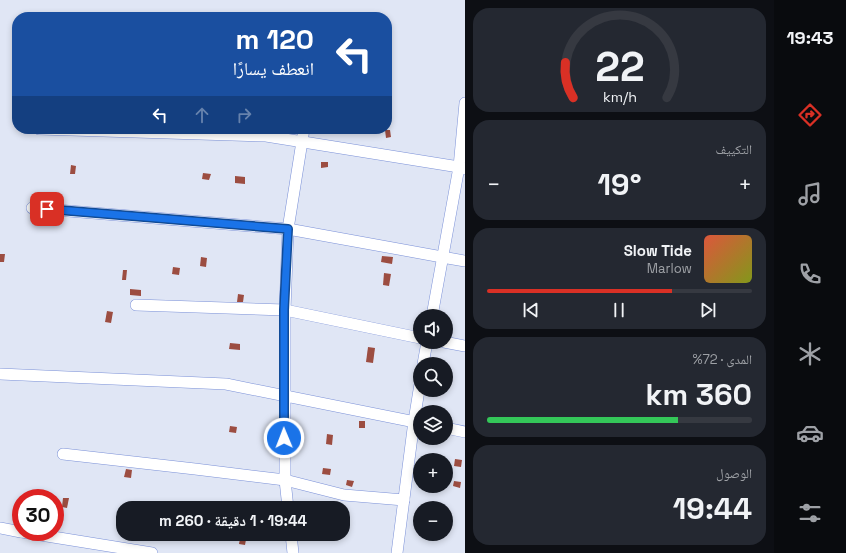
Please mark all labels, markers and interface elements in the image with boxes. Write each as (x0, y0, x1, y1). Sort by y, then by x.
text: 120 m (236, 21, 314, 57)
text: 19:43 (786, 26, 834, 49)
icon: left (328, 28, 380, 80)
text: 22 (595, 40, 644, 93)
text: انعطف يسارًا (233, 57, 314, 80)
text: km/h (602, 88, 637, 106)
icon: directions (796, 101, 824, 129)
icon: left (149, 104, 171, 126)
icon: ahead (191, 104, 213, 126)
icon: right (233, 104, 255, 126)
text: التكييف (716, 141, 752, 158)
text: 19° (598, 165, 641, 204)
text: − (487, 170, 501, 198)
text: + (738, 170, 752, 198)
icon: music (796, 180, 824, 208)
pin (30, 192, 64, 226)
icon: arrive (36, 198, 58, 220)
text: Slow Tide (624, 241, 692, 260)
text: Marlow (647, 260, 692, 277)
icon: phone (796, 260, 824, 288)
icon: previous (520, 299, 542, 321)
icon: pause (608, 299, 630, 321)
icon: next (697, 299, 719, 321)
map controls (413, 309, 453, 541)
button: sound (413, 309, 453, 349)
icon: climate (796, 340, 824, 368)
text: المدى · 72% (692, 351, 752, 368)
button: search (413, 357, 453, 397)
text: 360 km (646, 375, 752, 414)
button: layers (413, 405, 453, 445)
position arrow (263, 417, 305, 459)
icon: car (796, 419, 824, 447)
button: + (413, 453, 453, 493)
text: الوصول (716, 465, 752, 482)
speed limit sign: 30 (12, 489, 64, 541)
text: 19:44 (673, 489, 752, 528)
icon: filters (796, 499, 824, 527)
button: − (413, 501, 453, 541)
text: 19:44 · 1 دقيقة · 260 m (159, 511, 307, 530)

